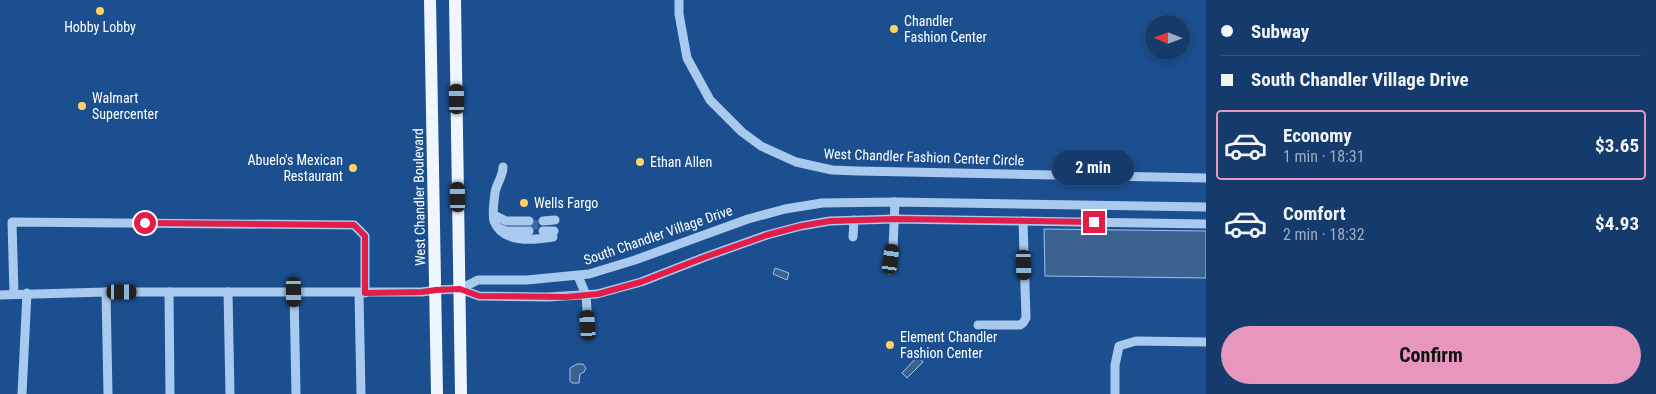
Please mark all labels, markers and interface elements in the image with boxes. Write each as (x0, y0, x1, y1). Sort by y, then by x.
marker: Hobby Lobby (94, 5, 106, 17)
place label: Chandler Fashion Center (904, 13, 987, 45)
north arrow (1145, 15, 1190, 60)
map controls (1145, 15, 1190, 60)
place label: Hobby Lobby (64, 19, 136, 35)
text: Subway (1251, 20, 1309, 43)
marker: Chandler Fashion Center (888, 23, 900, 35)
text: South Chandler Village Drive (1251, 68, 1469, 91)
car (449, 84, 464, 114)
place label: Walmart Supercenter (92, 90, 158, 122)
marker: Walmart Supercenter (76, 100, 88, 112)
icon: car (1223, 123, 1268, 168)
text: Economy (1283, 124, 1352, 147)
street label: West Chandler Boulevard (410, 128, 428, 266)
text: $3.65 (1595, 134, 1639, 157)
street label: West Chandler Fashion Center Circle (823, 146, 1025, 169)
text: 1 min · 18:31 (1283, 147, 1365, 166)
callout: 2 min (1053, 150, 1135, 184)
place label: Abuelo's Mexican Restaurant (247, 152, 343, 184)
place label: Ethan Allen (650, 154, 712, 170)
marker: Ethan Allen (634, 156, 646, 168)
text: 2 min (1075, 158, 1111, 177)
marker: Abuelo's Mexican Restaurant (347, 162, 359, 174)
car (450, 182, 465, 212)
place label: Wells Fargo (534, 195, 598, 211)
marker: Wells Fargo (518, 197, 530, 209)
icon: car (1223, 201, 1268, 246)
street label: South Chandler Village Drive (581, 202, 735, 268)
text: Comfort (1283, 202, 1346, 225)
route end (1083, 211, 1105, 233)
route start (134, 212, 156, 234)
text: $4.93 (1595, 212, 1639, 235)
text: 2 min · 18:32 (1283, 225, 1365, 244)
car (881, 243, 900, 275)
car (1015, 250, 1032, 280)
car (286, 277, 301, 307)
car (107, 285, 137, 300)
car (579, 310, 596, 340)
button: Confirm (1221, 326, 1641, 384)
place label: Element Chandler Fashion Center (900, 329, 997, 361)
marker: Element Chandler Fashion Center (884, 339, 896, 351)

